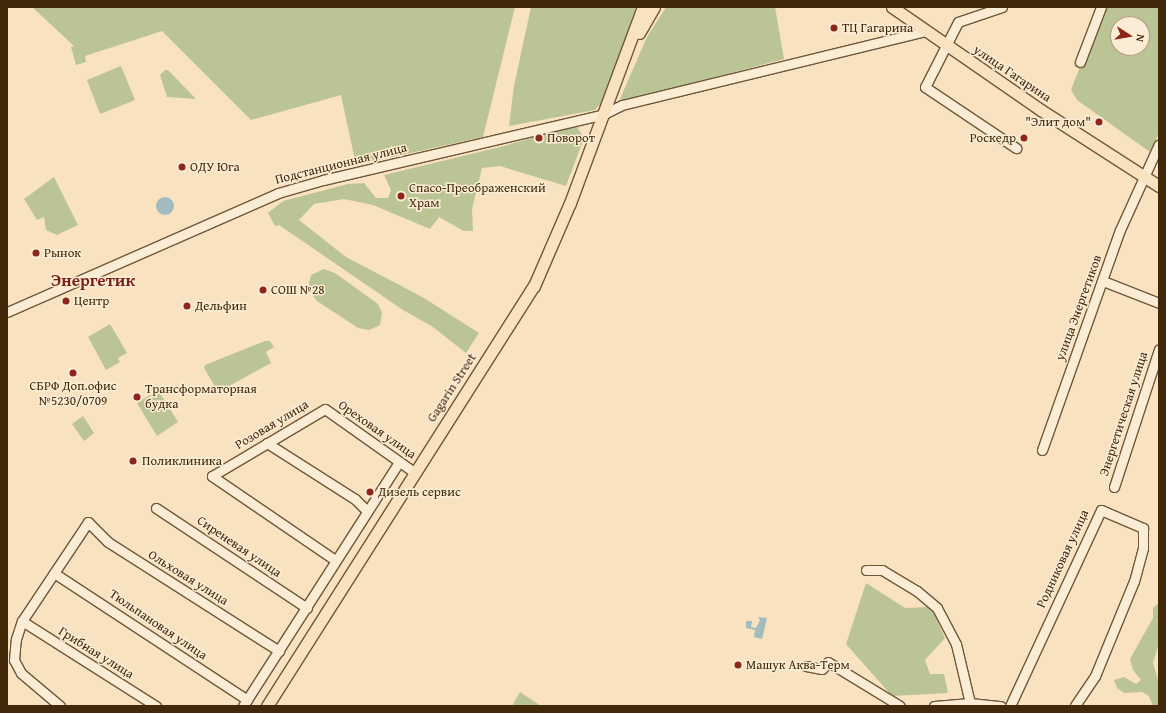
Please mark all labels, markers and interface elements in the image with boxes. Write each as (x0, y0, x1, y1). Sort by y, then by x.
north arrow (1110, 16, 1150, 56)
place label: ТЦ Гагарина (842, 20, 913, 36)
marker: ТЦ Гагарина (829, 23, 839, 33)
text: N (1132, 33, 1149, 44)
street label: улица Гагарина (970, 42, 1054, 106)
place label: "Элит дом" (1025, 114, 1091, 130)
marker: "Элит дом" (1094, 117, 1104, 127)
place label: Поворот (547, 130, 595, 146)
place label: Роскедр (970, 130, 1016, 146)
marker: Поворот (534, 133, 544, 143)
marker: Роскедр (1019, 133, 1029, 143)
street label: Подстанционная улица (273, 140, 409, 188)
place label: ОДУ Юга (190, 159, 240, 175)
marker: ОДУ Юга (177, 162, 187, 172)
place label: Спасо-Преображенский Храм (409, 181, 546, 212)
marker: Спасо-Преображенский Храм (396, 191, 406, 201)
place label: Рынок (44, 245, 81, 261)
marker: Рынок (31, 248, 41, 258)
street label: улица Энергетиков (1053, 253, 1105, 363)
district label: Энергетик (51, 270, 135, 290)
place label: СОШ №28 (271, 282, 324, 298)
marker: СОШ №28 (258, 285, 268, 295)
place label: Центр (74, 293, 109, 309)
marker: Центр (61, 296, 71, 306)
place label: Дельфин (195, 298, 247, 314)
marker: Дельфин (182, 301, 192, 311)
street label: Энергетическая улица (1096, 350, 1152, 478)
street label: Gagarin Street (424, 351, 480, 425)
marker: СБРФ Доп.офис №5230/0709 (68, 368, 78, 378)
place label: СБРФ Доп.офис №5230/0709 (29, 379, 117, 410)
place label: Трансформаторная будка (145, 382, 257, 413)
marker: Трансформаторная будка (132, 392, 142, 402)
street label: Розовая улица (232, 397, 312, 453)
street label: Ореховая улица (335, 397, 419, 463)
place label: Поликлиника (142, 453, 222, 469)
marker: Поликлиника (127, 455, 139, 467)
place label: Дизель сервис (378, 484, 461, 500)
marker: Дизель сервис (365, 487, 375, 497)
street label: Родниковая улица (1033, 507, 1093, 611)
street label: Сиреневая улица (194, 513, 284, 581)
street label: Ольховая улица (145, 547, 231, 609)
street label: Тюльпановая улица (106, 586, 210, 664)
street label: Грибная улица (55, 624, 137, 682)
place label: Машук Аква-Терм (746, 657, 850, 673)
marker: Машук Аква-Терм (733, 660, 743, 670)

